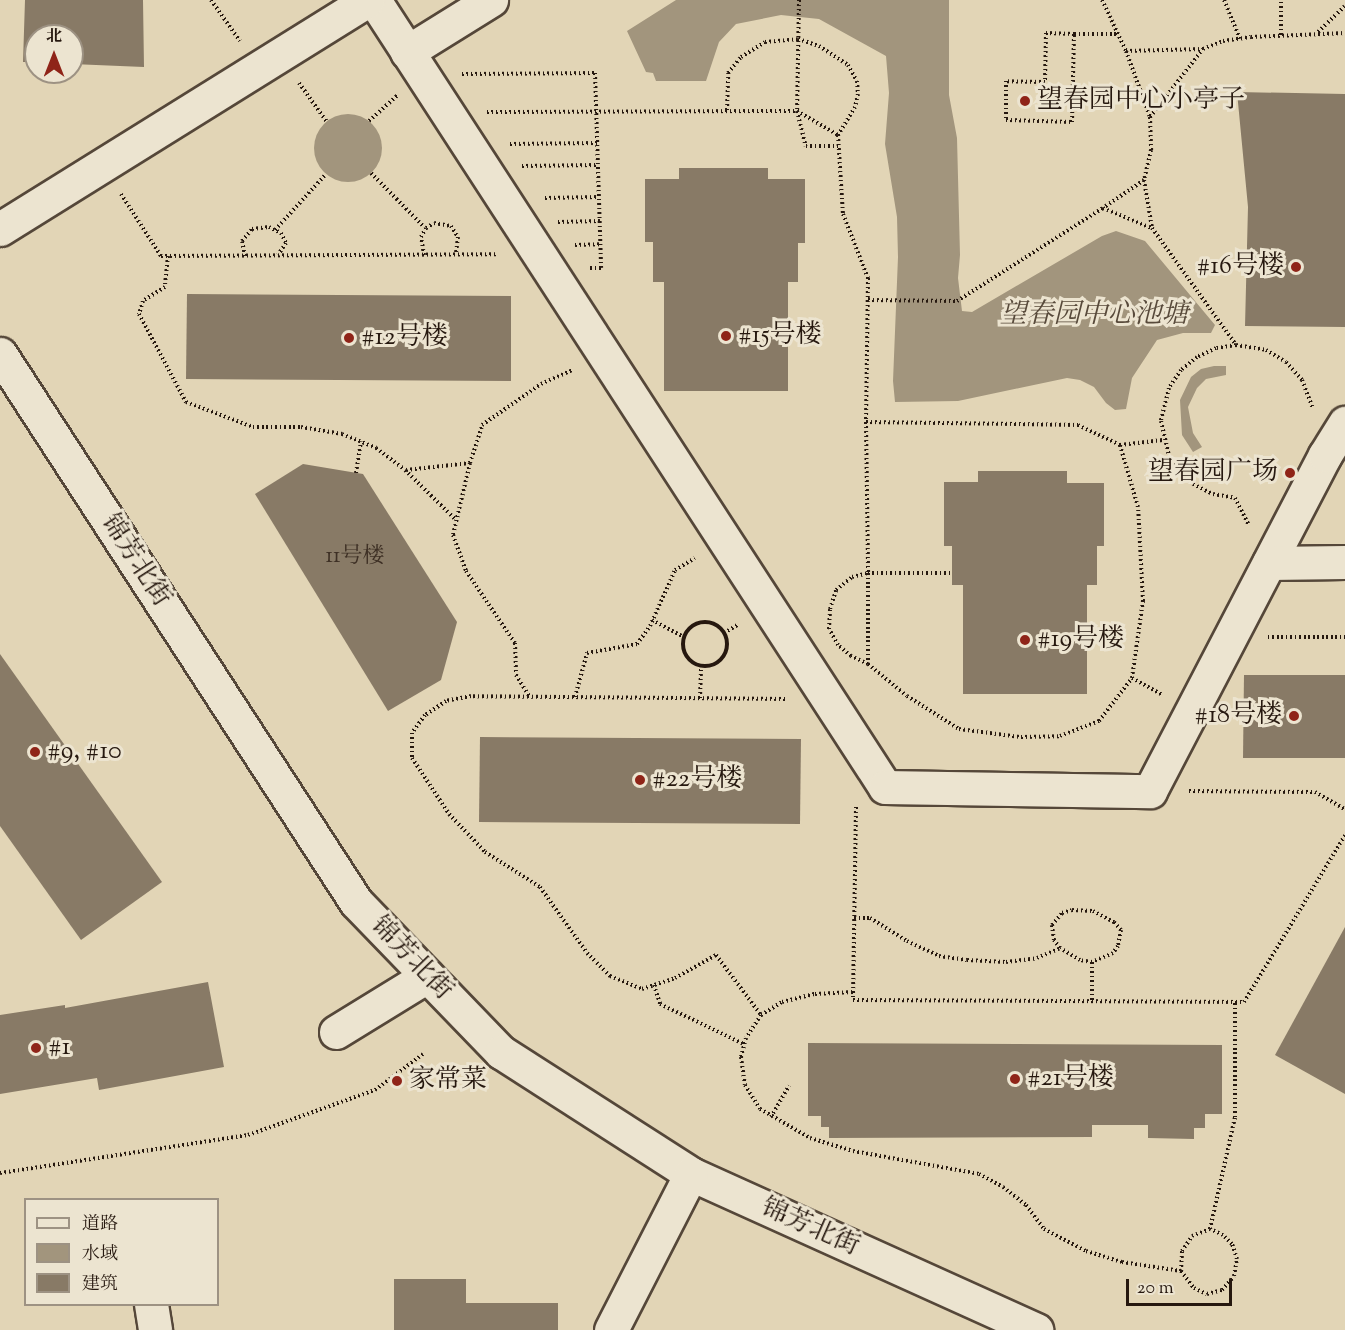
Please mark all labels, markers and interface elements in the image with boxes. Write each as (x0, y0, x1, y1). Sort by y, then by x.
north arrow (24, 24, 84, 84)
text: 北 (46, 26, 62, 49)
place label: 望春园中心小亭子 (1037, 85, 1245, 117)
marker: 望春园中心小亭子 (1018, 94, 1032, 108)
place label: #16号楼 (1196, 251, 1284, 283)
marker: #16号楼 (1289, 260, 1303, 274)
water label: 望春园中心池塘 (1000, 300, 1188, 332)
place label: #15号楼 (738, 320, 822, 352)
place label: #12号楼 (361, 322, 448, 354)
marker: #15号楼 (719, 329, 733, 343)
marker: #12号楼 (342, 331, 356, 345)
place label: 望春园广场 (1148, 457, 1278, 489)
marker: 望春园广场 (1283, 466, 1297, 480)
street label: 锦芳北街 (94, 509, 176, 613)
house number: 11号楼 (326, 545, 384, 571)
place label: #19号楼 (1037, 624, 1124, 656)
marker: #19号楼 (1018, 633, 1032, 647)
place label: #18号楼 (1194, 700, 1282, 732)
marker: #18号楼 (1287, 709, 1301, 723)
place label: #9, #10 (47, 736, 122, 768)
marker: #9, #10 (28, 745, 42, 759)
place label: #22号楼 (652, 764, 742, 796)
marker: #22号楼 (633, 773, 647, 787)
street label: 锦芳北街 (364, 911, 458, 1007)
place label: #1 (48, 1032, 71, 1064)
marker: #1 (29, 1041, 43, 1055)
place label: #21号楼 (1027, 1063, 1114, 1095)
place label: 家常菜 (409, 1065, 487, 1097)
marker: #21号楼 (1008, 1072, 1022, 1086)
marker: 家常菜 (390, 1074, 404, 1088)
street label: 锦芳北街 (756, 1193, 864, 1263)
legend (24, 1198, 219, 1306)
text: 道路 (82, 1212, 118, 1238)
text: 水域 (82, 1242, 118, 1268)
scale bar (1129, 1267, 1236, 1305)
text: 建筑 (82, 1272, 118, 1298)
text: 20 m (1137, 1276, 1174, 1302)

